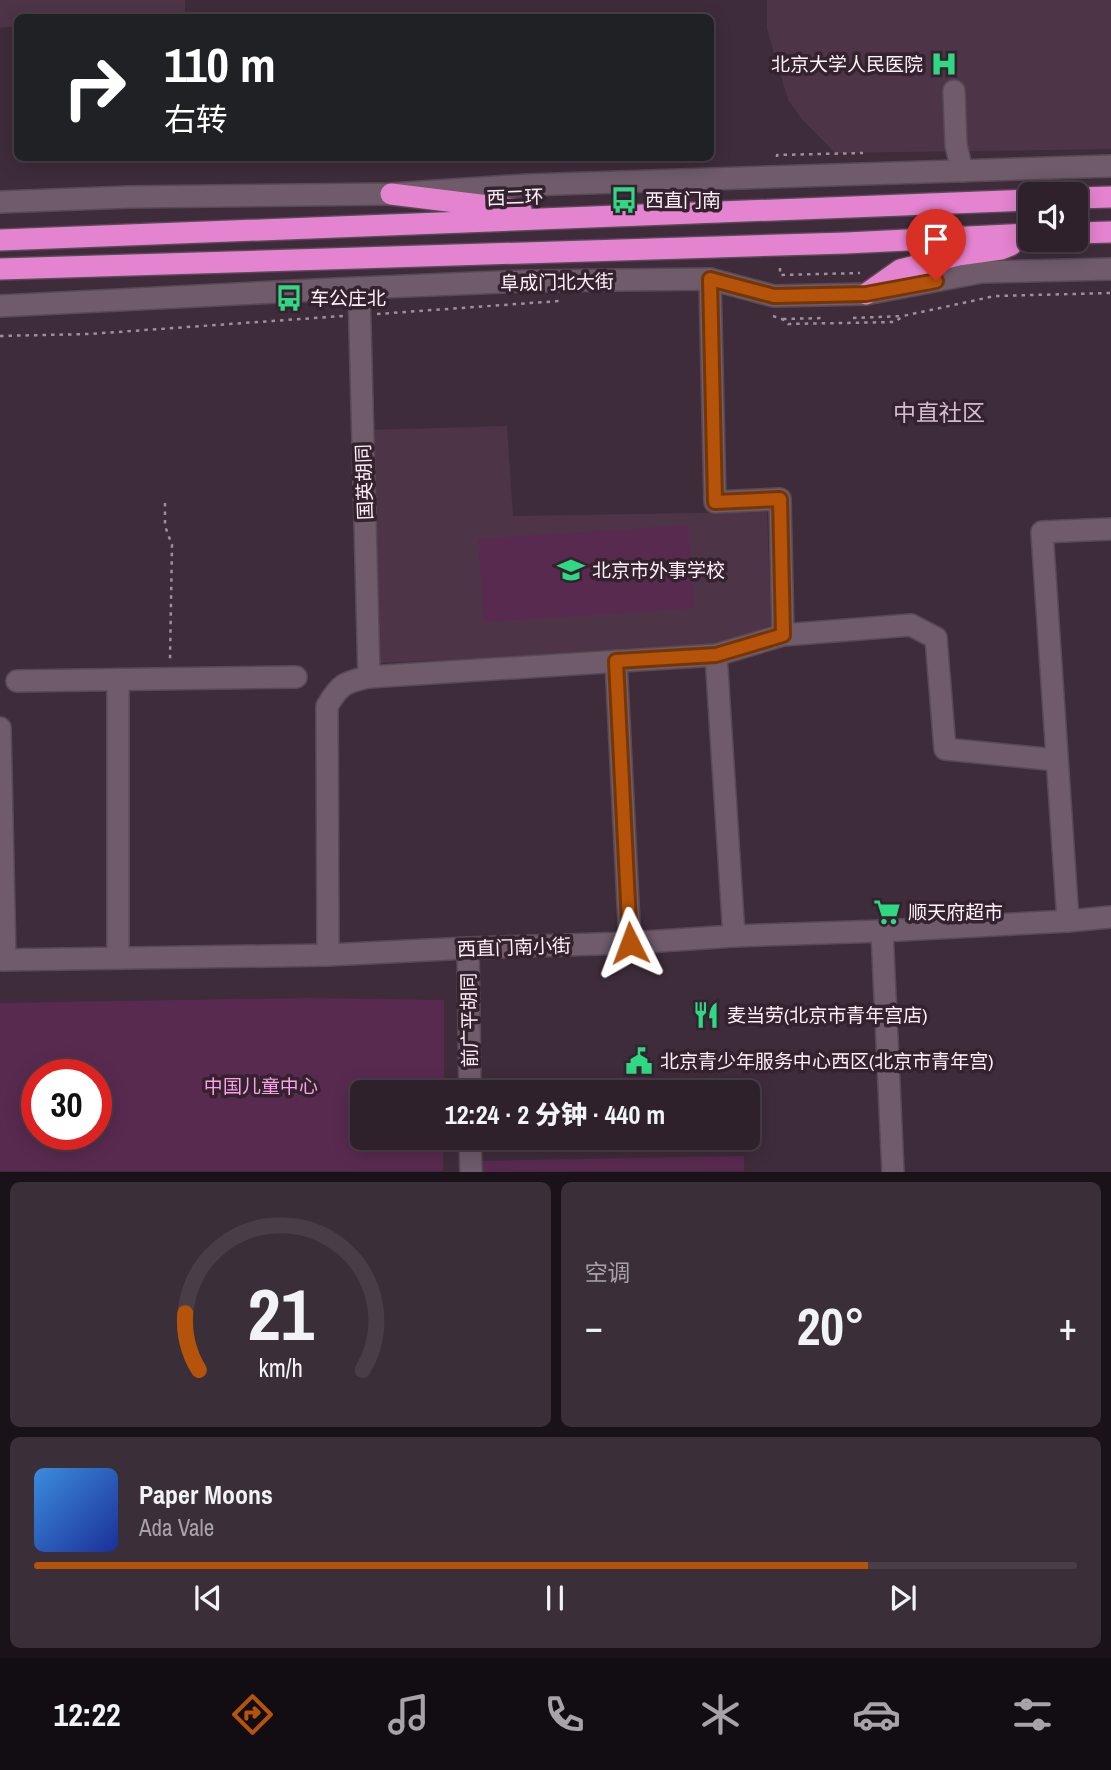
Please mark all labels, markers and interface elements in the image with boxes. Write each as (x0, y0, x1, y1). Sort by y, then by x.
text: 110 m (164, 31, 276, 97)
icon: right (49, 42, 140, 133)
hospital icon: 北京大学人民医院 (929, 49, 959, 79)
place label: 北京大学人民医院 (771, 51, 923, 77)
text: 右转 (164, 98, 228, 141)
map controls (1018, 182, 1088, 252)
button: sound (1018, 182, 1088, 252)
street label: 西二环 (486, 183, 544, 211)
bus stop icon: 西直门南 (609, 185, 639, 215)
place label: 西直门南 (645, 187, 721, 213)
pin (906, 209, 966, 281)
icon: arrive (917, 220, 955, 258)
street label: 阜成门北大街 (500, 268, 614, 296)
bus stop icon: 车公庄北 (274, 283, 304, 313)
place label: 车公庄北 (310, 285, 386, 311)
district label: 中直社区 (893, 397, 985, 428)
street label: 国英胡同 (350, 444, 378, 520)
school or university icon: 北京市外事学校 (556, 555, 586, 585)
place label: 北京市外事学校 (592, 557, 725, 583)
supermarket icon: 顺天府超市 (872, 897, 902, 927)
place label: 顺天府超市 (908, 899, 1003, 925)
position arrow (593, 906, 667, 980)
street label: 西直门南小街 (457, 932, 571, 962)
street label: 前广平胡同 (455, 972, 483, 1068)
restaurant icon: 麦当劳(北京市青年宫店) (691, 1000, 721, 1030)
place label: 麦当劳(北京市青年宫店) (727, 1002, 927, 1028)
public building icon: 北京青少年服务中心西区(北京市青年宫) (624, 1046, 654, 1076)
place label: 北京青少年服务中心西区(北京市青年宫) (660, 1048, 993, 1074)
speed limit sign: 30 (21, 1059, 112, 1150)
park label: 中国儿童中心 (204, 1073, 318, 1099)
text: 12:24 · 2 分钟 · 440 m (445, 1097, 665, 1132)
text: 空调 (585, 1257, 631, 1288)
text: 21 (247, 1266, 314, 1364)
text: 20° (797, 1291, 865, 1361)
text: − (585, 1301, 603, 1352)
text: + (1059, 1301, 1077, 1352)
text: km/h (258, 1351, 302, 1385)
text: Paper Moons (139, 1477, 273, 1512)
text: Ada Vale (139, 1512, 214, 1543)
icon: previous (189, 1579, 227, 1617)
icon: pause (536, 1579, 574, 1617)
icon: next (884, 1579, 922, 1617)
icon: directions (228, 1690, 277, 1739)
icon: music (384, 1690, 433, 1739)
icon: phone (540, 1690, 589, 1739)
icon: climate (696, 1690, 745, 1739)
icon: car (852, 1690, 901, 1739)
icon: filters (1008, 1690, 1057, 1739)
text: 12:22 (54, 1693, 121, 1736)

